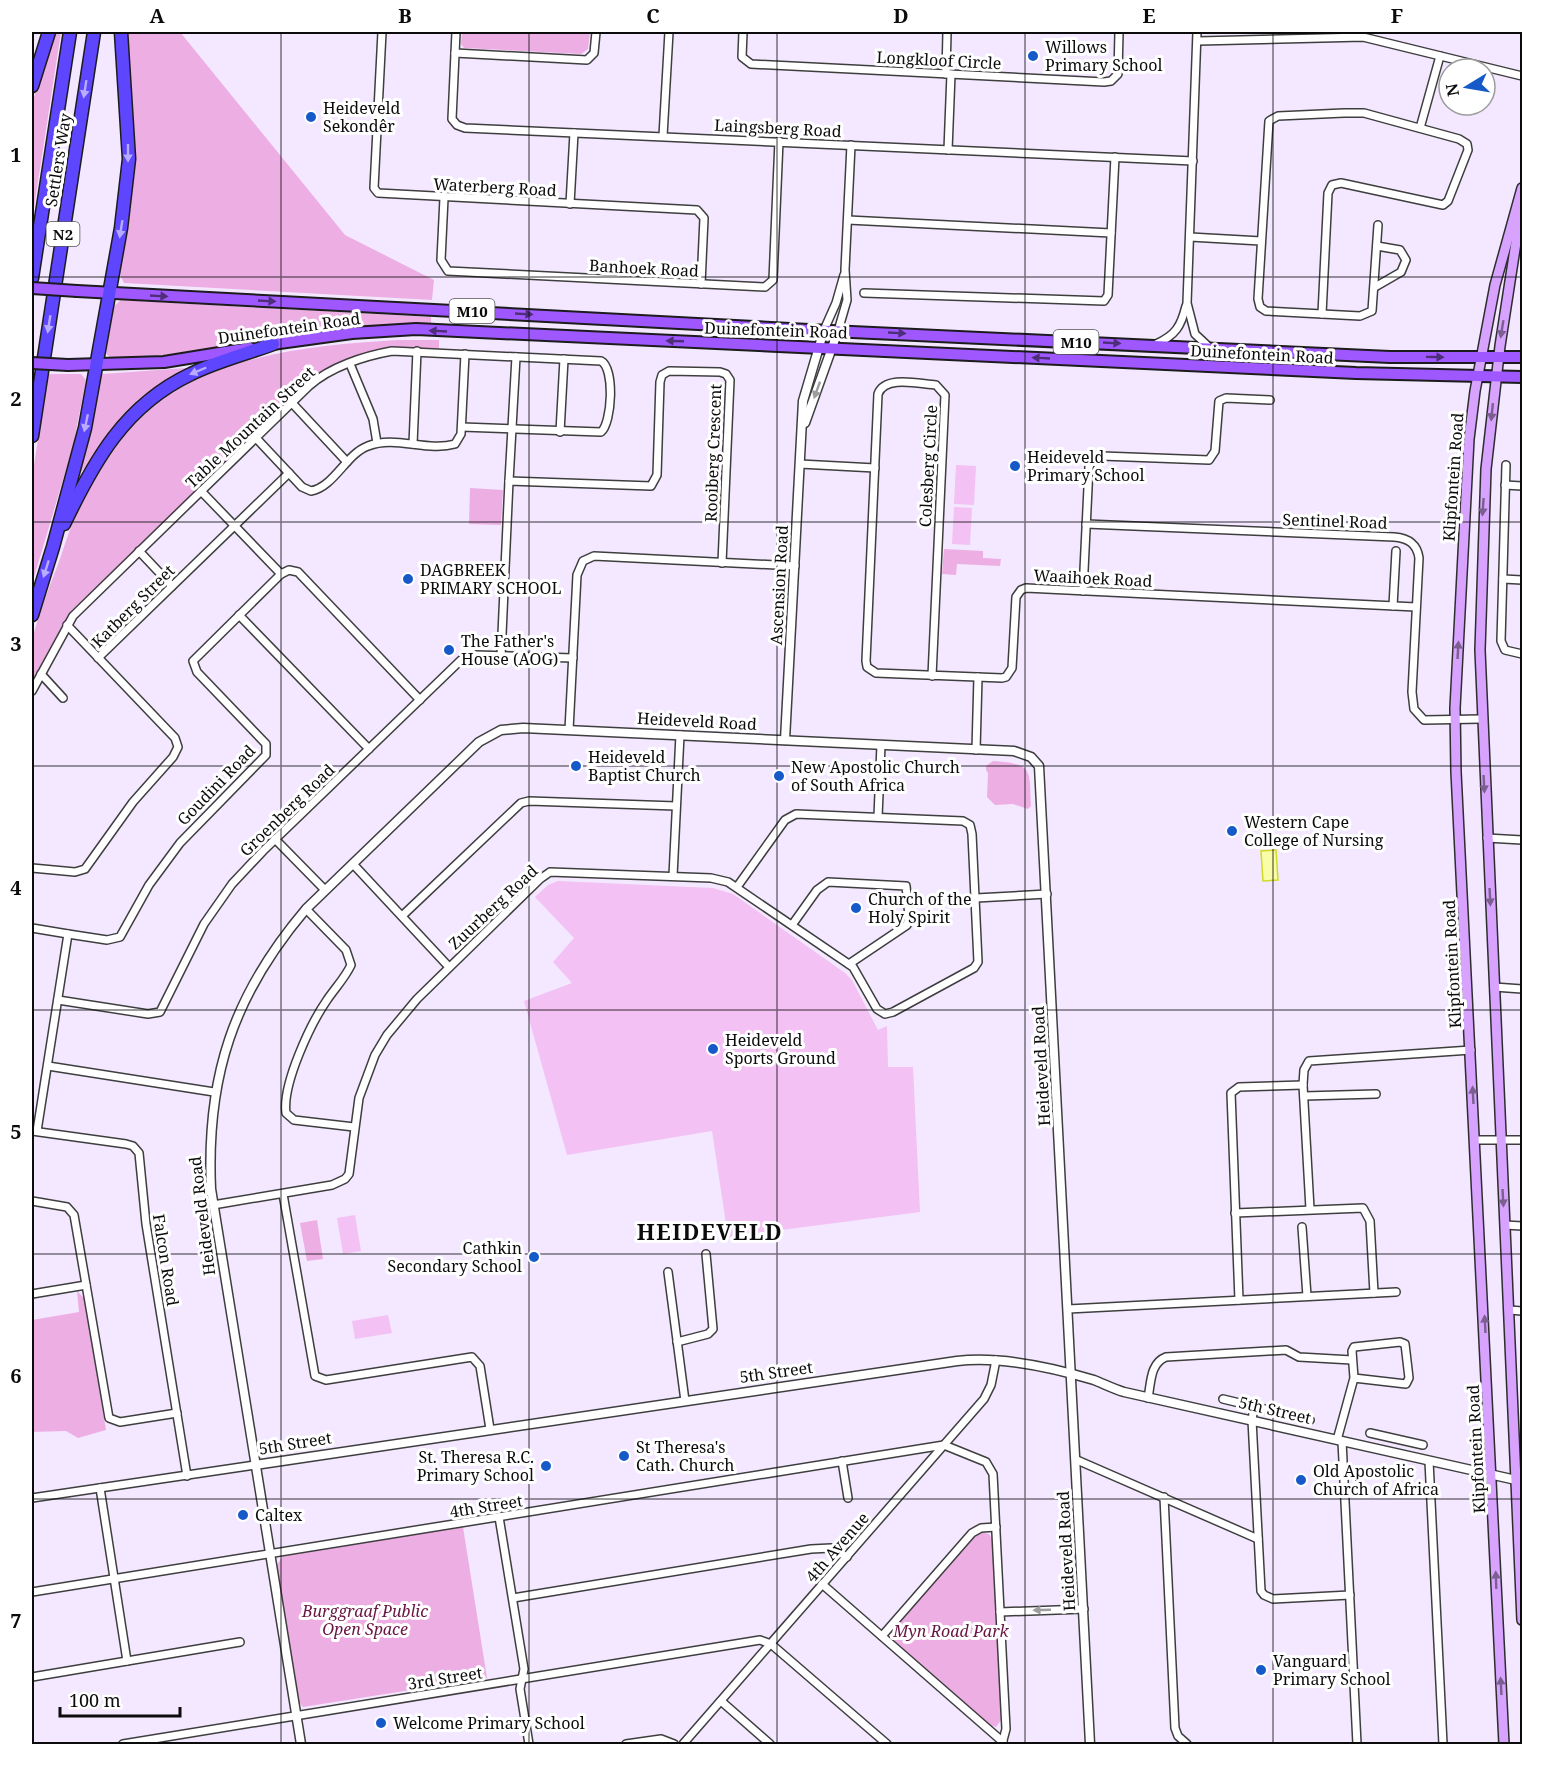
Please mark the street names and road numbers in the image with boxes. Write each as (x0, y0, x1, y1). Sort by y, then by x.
street label: Longkloof Circle (876, 46, 1002, 74)
street label: Settlers Way (40, 111, 76, 208)
street label: Laingsberg Road (714, 114, 842, 142)
street label: Waterberg Road (433, 173, 557, 201)
road number: N2 (46, 222, 80, 246)
street label: Banhoek Road (589, 254, 700, 282)
road number: M10 (450, 299, 494, 323)
street label: Duinefontein Road (216, 307, 362, 349)
street label: Duinefontein Road (704, 317, 848, 344)
road number: M10 (1054, 330, 1098, 354)
street label: Duinefontein Road (1190, 339, 1334, 369)
street label: Table Mountain Street (181, 361, 320, 493)
street label: Rooiberg Crescent (700, 383, 726, 522)
street label: Colesberg Circle (914, 404, 942, 528)
street label: Klipfontein Road (1438, 412, 1468, 542)
street label: Sentinel Road (1282, 508, 1388, 534)
street label: Ascension Road (765, 524, 793, 645)
street label: Katberg Street (87, 559, 180, 652)
street label: Waaihoek Road (1033, 564, 1153, 592)
street label: Heideveld Road (636, 707, 758, 735)
street label: Goudini Road (172, 740, 260, 830)
street label: Groenberg Road (235, 759, 339, 861)
street label: Zuurberg Road (444, 860, 543, 954)
street label: Klipfontein Road (1438, 899, 1466, 1029)
street label: Heideveld Road (1027, 1005, 1055, 1127)
street label: Heideveld Road (184, 1155, 220, 1277)
street label: Falcon Road (148, 1212, 184, 1308)
street label: 5th Street (738, 1356, 814, 1388)
street label: Klipfontein Road (1462, 1384, 1490, 1514)
street label: 5th Street (1237, 1391, 1314, 1429)
street label: 5th Street (257, 1426, 333, 1460)
street label: 4th Street (448, 1489, 524, 1523)
street label: Heideveld Road (1052, 1490, 1080, 1612)
street label: 4th Avenue (800, 1507, 874, 1587)
street label: 3rd Street (406, 1661, 484, 1695)

